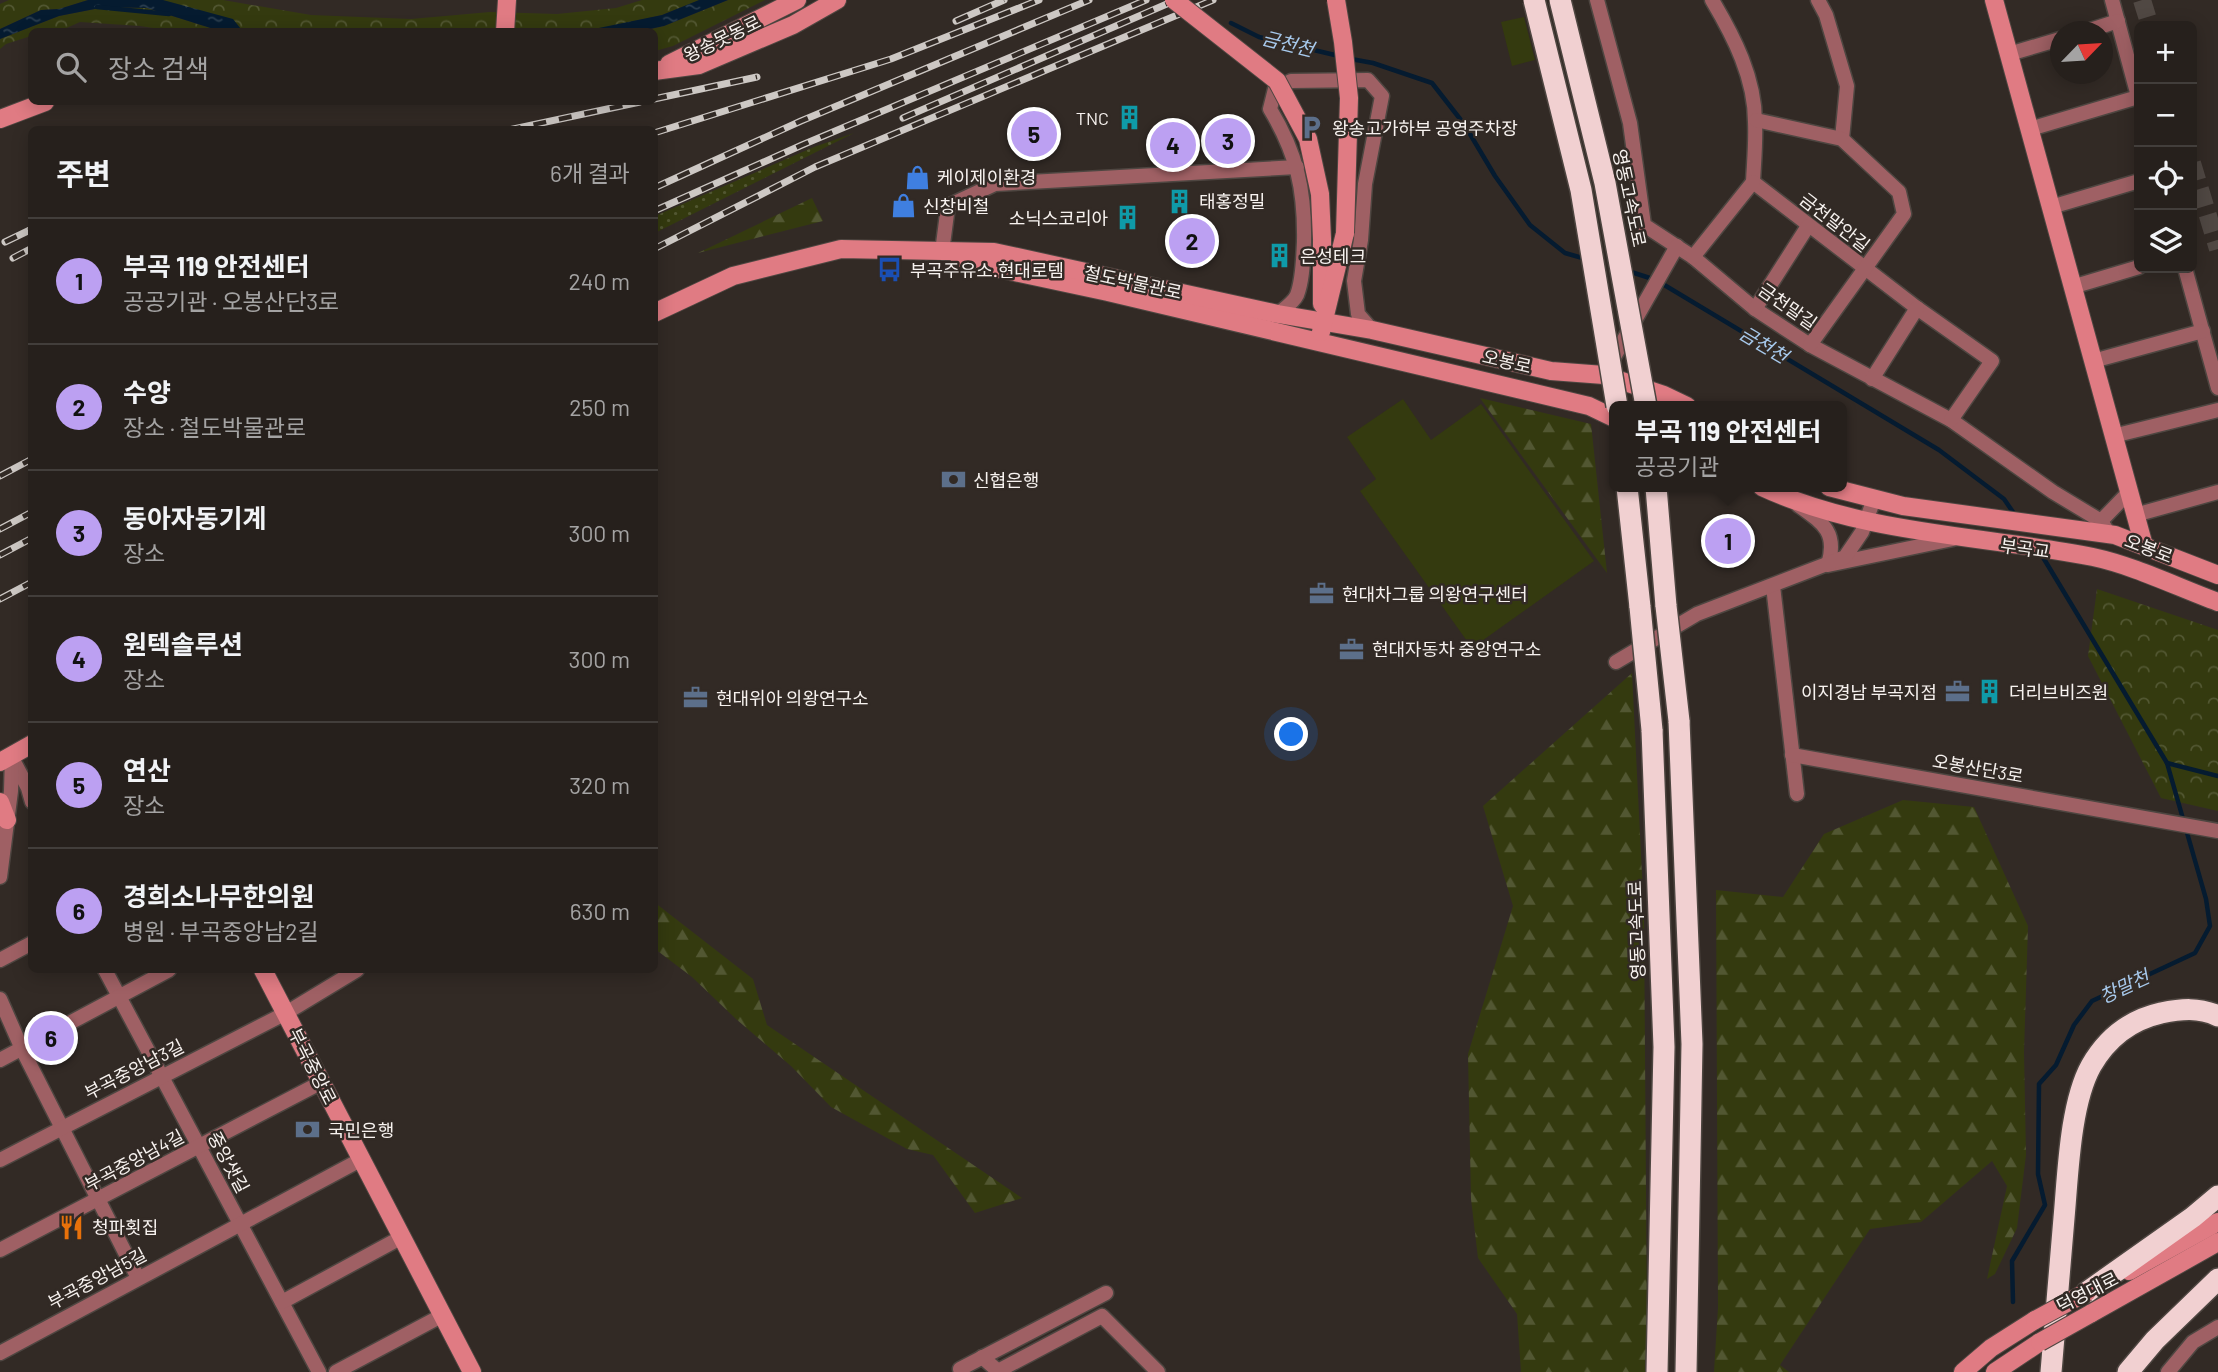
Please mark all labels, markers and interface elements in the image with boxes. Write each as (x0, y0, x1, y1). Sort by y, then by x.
street label: 왕송못동로 (680, 10, 764, 66)
north arrow (2050, 21, 2113, 84)
map controls (2134, 21, 2197, 273)
button: + (2134, 21, 2197, 84)
water label: 금천천 (1260, 25, 1318, 61)
search box (28, 28, 658, 105)
icon: search (52, 48, 90, 86)
text: 장소 검색 (108, 52, 209, 83)
button: − (2134, 84, 2197, 147)
building icon: TNC (1115, 104, 1143, 132)
place label: TNC (1076, 107, 1109, 129)
pin: 5 (1011, 108, 1057, 160)
parking icon: 왕송고가하부 공영주차장 (1298, 114, 1326, 142)
pin: 3 (1205, 115, 1251, 167)
place label: 왕송고가하부 공영주차장 (1332, 117, 1518, 139)
pin: 4 (1150, 119, 1196, 171)
street label: 영동고속도로 (1609, 147, 1651, 249)
button: locate (2134, 147, 2197, 210)
text: 주변 (56, 155, 111, 191)
text: 6개 결과 (550, 159, 630, 187)
shop icon: 케이제이환경 (903, 163, 931, 191)
place label: 케이제이환경 (937, 166, 1036, 188)
building icon: 태홍정밀 (1165, 187, 1193, 215)
street label: 금천말안길 (1796, 188, 1874, 256)
place label: 태홍정밀 (1199, 190, 1265, 212)
shop icon: 신창비철 (889, 192, 917, 220)
place label: 신창비철 (923, 195, 989, 217)
building icon: 소닉스코리아 (1114, 204, 1142, 232)
place label: 소닉스코리아 (1009, 207, 1108, 229)
button: layers (2134, 210, 2197, 273)
pin: 2 (1169, 215, 1215, 267)
building icon: 은성테크 (1266, 242, 1294, 270)
place label: 은성테크 (1300, 245, 1366, 267)
text: 부곡 119 안전센터 (123, 250, 309, 281)
bus stop icon: 부곡주유소.현대로템 (876, 256, 904, 284)
place label: 부곡주유소.현대로템 (910, 259, 1064, 281)
street label: 철도박물관로 (1082, 261, 1184, 303)
text: 1 (75, 267, 83, 295)
text: 240 m (568, 267, 630, 295)
street label: 금천말길 (1755, 278, 1821, 334)
text: 공공기관 · 오봉산단3로 (123, 287, 339, 315)
water label: 금천천 (1736, 321, 1794, 368)
street label: 오봉로 (1480, 345, 1534, 377)
text: 수양 (123, 376, 171, 407)
text: 2 (73, 393, 85, 421)
text: 250 m (569, 393, 630, 421)
popup (1609, 401, 1847, 492)
text: 장소 · 철도박물관로 (123, 413, 306, 441)
text: 부곡 119 안전센터 (1635, 415, 1821, 446)
text: 공공기관 (1635, 452, 1719, 480)
bank icon: 신협은행 (939, 466, 967, 494)
place label: 신협은행 (973, 469, 1039, 491)
text: 동아자동기계 (123, 502, 267, 533)
pin: 1 (1705, 515, 1751, 567)
text: 3 (73, 519, 85, 547)
text: 300 m (569, 519, 630, 547)
street label: 오봉로 (2122, 529, 2176, 567)
street label: 부곡교 (1999, 534, 2051, 562)
text: 장소 (123, 539, 165, 567)
office icon: 현대차그룹 의왕연구센터 (1308, 580, 1336, 608)
place label: 현대차그룹 의왕연구센터 (1342, 583, 1528, 605)
text: 원텍솔루션 (123, 628, 243, 659)
office icon: 현대자동차 중앙연구소 (1338, 635, 1366, 663)
place label: 현대자동차 중앙연구소 (1372, 638, 1541, 660)
text: 4 (72, 645, 86, 673)
text: 300 m (569, 645, 630, 673)
text: 장소 (123, 665, 165, 693)
office icon: 이지경남 부곡지점 (1943, 678, 1971, 706)
building icon: 더리브비즈원 (1975, 678, 2003, 706)
place label: 이지경남 부곡지점 (1801, 681, 1937, 703)
place label: 더리브비즈원 (2009, 681, 2108, 703)
office icon: 현대위아 의왕연구소 (682, 684, 710, 712)
place label: 현대위아 의왕연구소 (716, 687, 869, 709)
your location (1274, 717, 1308, 751)
street label: 오봉산단3로 (1931, 749, 2025, 787)
text: 연산 (123, 754, 171, 785)
text: 5 (73, 771, 85, 799)
text: 320 m (569, 771, 630, 799)
text: 장소 (123, 791, 165, 819)
text: 경희소나무한의원 (123, 880, 314, 911)
street label: 영동고속도로 (1623, 880, 1649, 980)
text: 6 (73, 897, 85, 925)
text: 630 m (570, 897, 630, 925)
text: 병원 · 부곡중앙남2길 (123, 917, 319, 945)
water label: 창말천 (2095, 964, 2154, 1008)
pin: 6 (28, 1012, 74, 1064)
street label: 부곡중앙로 (284, 1024, 342, 1108)
street label: 부곡중앙남3길 (81, 1035, 187, 1103)
bank icon: 국민은행 (294, 1116, 322, 1144)
place label: 국민은행 (328, 1119, 394, 1141)
street label: 부곡중앙남4길 (81, 1125, 187, 1195)
street label: 중앙샛길 (204, 1128, 254, 1196)
restaurant icon: 청파횟집 (58, 1213, 86, 1241)
place label: 청파횟집 (92, 1216, 158, 1238)
street label: 부곡중앙남5길 (44, 1243, 150, 1313)
street label: 덕영대로 (2052, 1267, 2122, 1317)

